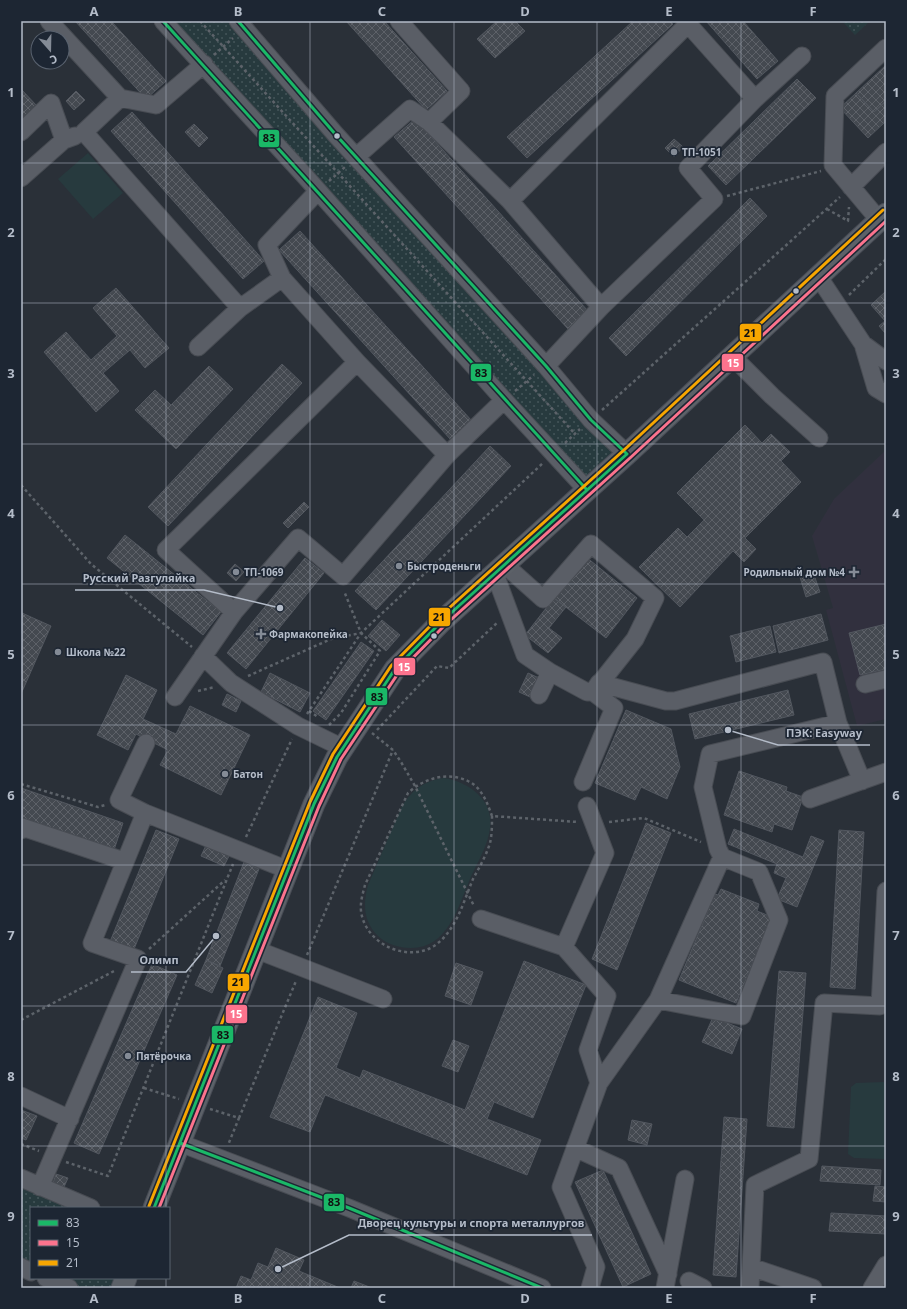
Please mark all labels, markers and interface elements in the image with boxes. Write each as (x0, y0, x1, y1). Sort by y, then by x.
text: A (90, 2, 99, 20)
text: B (234, 2, 242, 20)
text: C (378, 2, 386, 20)
text: D (520, 2, 530, 20)
text: E (665, 2, 673, 20)
text: F (809, 2, 817, 20)
north arrow (30, 30, 70, 70)
text: С (48, 52, 59, 68)
text: 1 (7, 83, 15, 101)
text: 1 (892, 83, 900, 101)
line badge: 83 (258, 129, 280, 148)
text: 83 (263, 130, 275, 145)
unlabelled marker (332, 131, 342, 141)
place label: ТП-1051 (682, 145, 721, 159)
marker: ТП-1051 (669, 147, 679, 157)
text: 2 (7, 223, 15, 241)
text: 2 (892, 223, 900, 241)
unlabelled marker (791, 286, 801, 296)
line badge: 21 (739, 323, 762, 342)
text: 21 (744, 325, 756, 340)
line badge: 15 (721, 353, 744, 372)
text: 15 (727, 355, 739, 370)
line badge: 83 (470, 363, 492, 382)
text: 3 (7, 364, 15, 382)
text: 3 (892, 364, 900, 382)
text: 83 (475, 365, 487, 380)
text: 4 (7, 504, 15, 522)
text: 4 (892, 504, 900, 522)
place label: Быстроденьги (407, 559, 481, 573)
marker: Быстроденьги (394, 561, 404, 571)
place label: ТП-1069 (244, 565, 284, 579)
place label: Родильный дом №4 (744, 565, 845, 579)
marker: Родильный дом №4 (848, 566, 860, 578)
callout: Русский Разгуляйка (75, 567, 204, 590)
marker: ТП-1069 (231, 567, 241, 577)
text: Русский Разгуляйка (83, 570, 195, 585)
line badge: 21 (428, 607, 451, 627)
text: 21 (433, 609, 445, 624)
place label: Фармакопейка (269, 627, 348, 641)
marker: Фармакопейка (256, 629, 266, 639)
unlabelled marker (429, 631, 439, 641)
text: 5 (7, 645, 15, 663)
place label: Школа №22 (66, 645, 126, 659)
text: 5 (892, 645, 900, 663)
marker: Школа №22 (53, 647, 63, 657)
line badge: 15 (393, 657, 416, 676)
text: 15 (398, 659, 410, 674)
line badge: 83 (365, 687, 388, 706)
text: 83 (371, 689, 383, 704)
callout: ПЭК: Easyway (778, 722, 870, 745)
text: ПЭК: Easyway (786, 725, 863, 740)
place label: Батон (233, 767, 263, 781)
marker: Батон (220, 769, 230, 779)
text: 6 (7, 786, 15, 804)
text: 6 (892, 786, 900, 804)
text: 7 (7, 926, 15, 944)
text: 7 (892, 926, 900, 944)
callout: Олимп (131, 949, 186, 972)
text: Олимп (139, 952, 179, 967)
line badge: 21 (227, 973, 250, 992)
text: 21 (232, 974, 244, 989)
line badge: 15 (225, 1004, 248, 1024)
text: 15 (230, 1006, 242, 1021)
line badge: 83 (211, 1025, 234, 1044)
text: 83 (217, 1027, 229, 1042)
place label: Пятёрочка (136, 1049, 191, 1063)
marker: Пятёрочка (123, 1051, 133, 1061)
text: 8 (7, 1067, 15, 1085)
text: 8 (892, 1067, 900, 1085)
line badge: 83 (323, 1193, 345, 1212)
text: 83 (328, 1194, 340, 1209)
text: 9 (7, 1207, 15, 1225)
legend (30, 1207, 170, 1279)
text: 9 (892, 1207, 900, 1225)
callout: Дворец культуры и спорта металлургов (349, 1212, 592, 1235)
text: 83 (66, 1214, 80, 1231)
text: Дворец культуры и спорта металлургов (358, 1215, 585, 1230)
text: 15 (66, 1234, 80, 1251)
text: 21 (66, 1254, 80, 1271)
text: A (90, 1289, 99, 1307)
text: B (234, 1289, 242, 1307)
text: C (378, 1289, 386, 1307)
text: D (520, 1289, 530, 1307)
text: E (665, 1289, 673, 1307)
text: F (809, 1289, 817, 1307)

